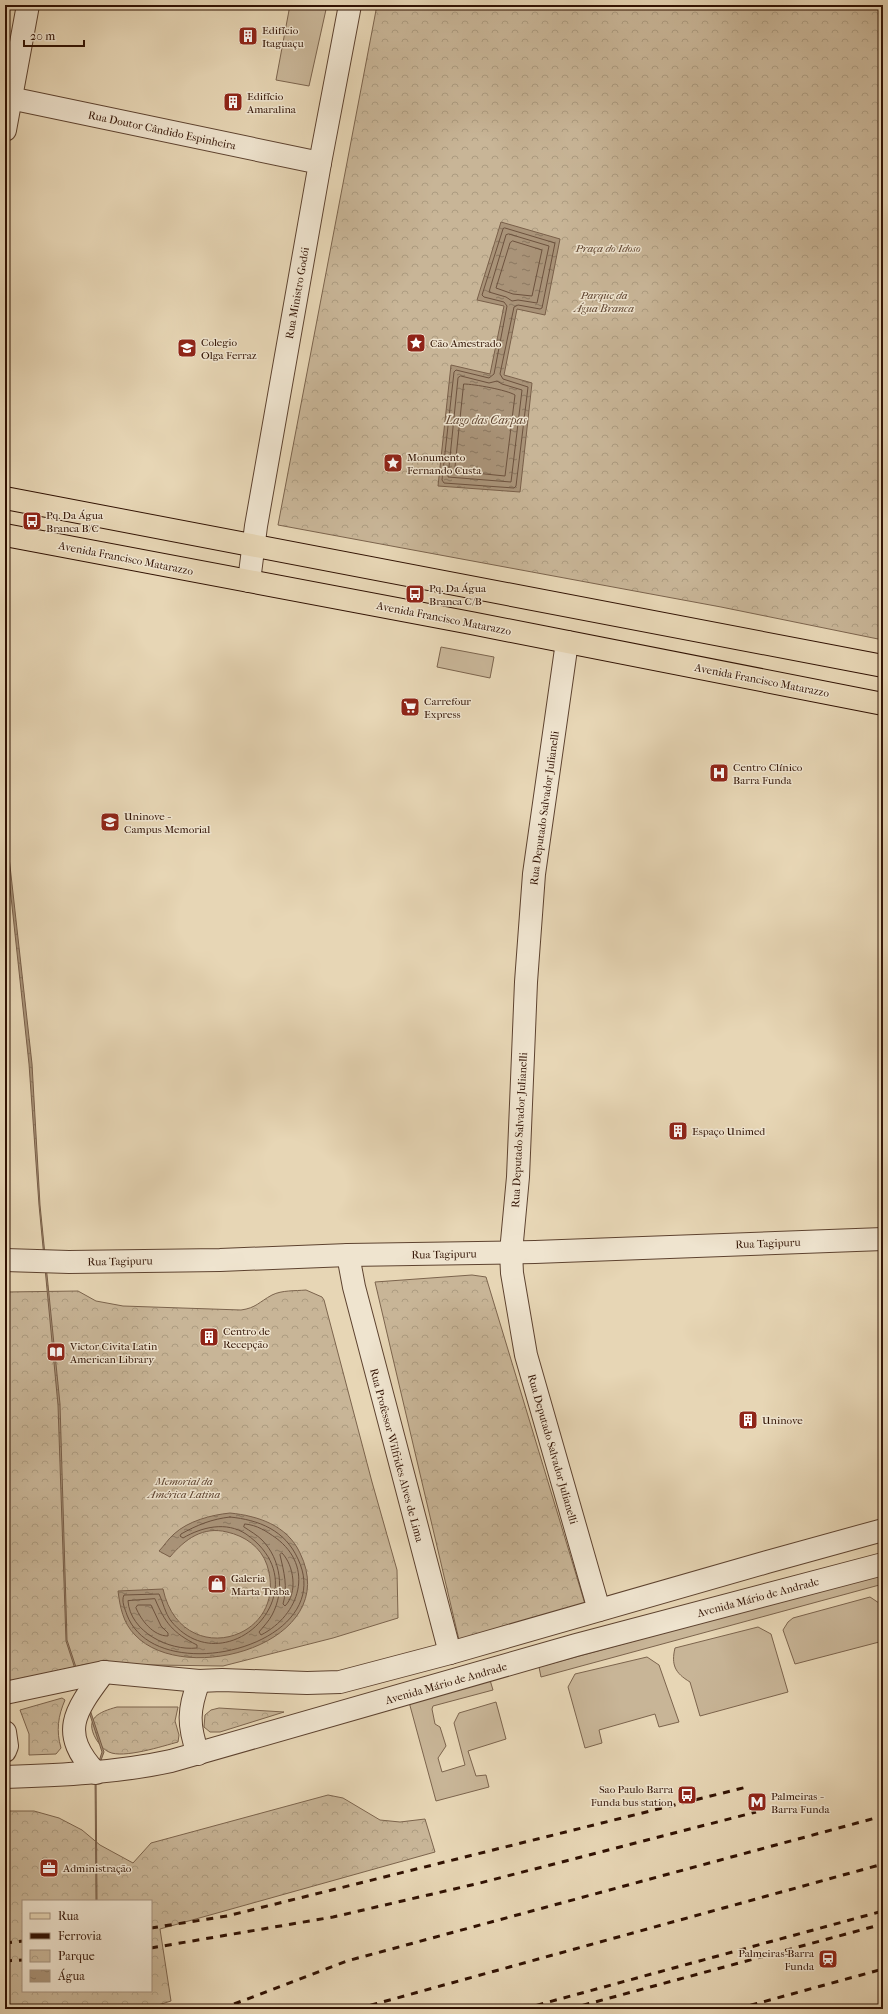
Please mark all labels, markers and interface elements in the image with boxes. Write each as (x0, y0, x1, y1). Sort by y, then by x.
scale bar (24, 22, 84, 48)
place label: Edifício Itaguaçu (262, 24, 304, 50)
building icon: Edifício Itaguaçu (237, 25, 259, 47)
text: 20 m (30, 29, 55, 43)
place label: Edifício Amaralina (246, 90, 297, 116)
building icon: Edifício Amaralina (222, 91, 244, 113)
street label: Rua Doutor Cândido Espinheira (87, 108, 238, 153)
park label: Praça do Idoso (574, 242, 641, 255)
street label: Rua Ministro Godói (283, 245, 312, 340)
park label: Parque da Água Branca (572, 289, 634, 315)
place icon: Cão Amestrado (405, 332, 427, 354)
place label: Colegio Olga Ferraz (201, 336, 257, 362)
school or university icon: Colegio Olga Ferraz (176, 337, 198, 359)
place label: Cão Amestrado (430, 337, 502, 350)
water label: Lago das Carpas (445, 413, 527, 427)
place label: Monumento Fernando Custa (407, 451, 482, 477)
place icon: Monumento Fernando Custa (382, 452, 404, 474)
place label: Pq. Da Água Branca B/C (46, 509, 104, 535)
bus stop icon: Pq. Da Água Branca B/C (21, 510, 43, 532)
street label: Avenida Francisco Matarazzo (57, 539, 195, 578)
place label: Pq. Da Água Branca C/B (429, 582, 487, 608)
bus stop icon: Pq. Da Água Branca C/B (404, 583, 426, 605)
street label: Avenida Francisco Matarazzo (375, 599, 513, 638)
street label: Avenida Francisco Matarazzo (693, 661, 831, 700)
place label: Carrefour Express (424, 695, 471, 721)
supermarket icon: Carrefour Express (399, 696, 421, 718)
street label: Rua Deputado Salvador Julianelli (527, 729, 562, 886)
place label: Centro Clínico Barra Funda (733, 761, 803, 787)
hospital icon: Centro Clínico Barra Funda (708, 762, 730, 784)
place label: Uninove - Campus Memorial (124, 810, 210, 836)
school or university icon: Uninove - Campus Memorial (99, 811, 121, 833)
street label: Rua Deputado Salvador Julianelli (509, 1051, 530, 1208)
building icon: Espaço Unimed (667, 1120, 689, 1142)
place label: Espaço Unimed (692, 1125, 766, 1138)
street label: Rua Tagipuru (735, 1236, 802, 1251)
street label: Rua Tagipuru (411, 1247, 478, 1262)
street label: Rua Tagipuru (87, 1254, 154, 1269)
place label: Centro de Recepção (223, 1325, 271, 1351)
building icon: Centro de Recepção (198, 1326, 220, 1348)
place label: Victor Civita Latin American Library (69, 1340, 158, 1366)
library icon: Victor Civita Latin American Library (45, 1341, 67, 1363)
street label: Rua Professor Wilfrides Alves de Lima (367, 1367, 426, 1544)
street label: Rua Deputado Salvador Julianelli (525, 1373, 580, 1526)
building icon: Uninove (737, 1409, 759, 1431)
place label: Uninove (762, 1414, 803, 1427)
park label: Memorial da América Latina (146, 1475, 220, 1501)
place label: Galeria Marta Traba (231, 1572, 290, 1598)
shop icon: Galeria Marta Traba (206, 1573, 228, 1595)
street label: Avenida Mário de Andrade (695, 1575, 821, 1620)
street label: Avenida Mário de Andrade (383, 1660, 509, 1707)
place label: Sao Paulo Barra Funda bus station (591, 1783, 674, 1809)
bus stop icon: Sao Paulo Barra Funda bus station (676, 1784, 698, 1806)
place label: Palmeiras - Barra Funda (771, 1790, 830, 1816)
metro station icon: Palmeiras - Barra Funda (746, 1791, 768, 1813)
office icon: Administração (38, 1857, 60, 1879)
place label: Administração (62, 1862, 132, 1875)
legend (22, 1900, 152, 1992)
text: Rua (58, 1909, 79, 1923)
text: Ferrovia (58, 1929, 102, 1943)
place label: Palmeiras-Barra Funda (738, 1947, 815, 1973)
station icon: Palmeiras-Barra Funda (817, 1948, 839, 1970)
text: Parque (58, 1949, 95, 1963)
text: Água (57, 1968, 85, 1983)

